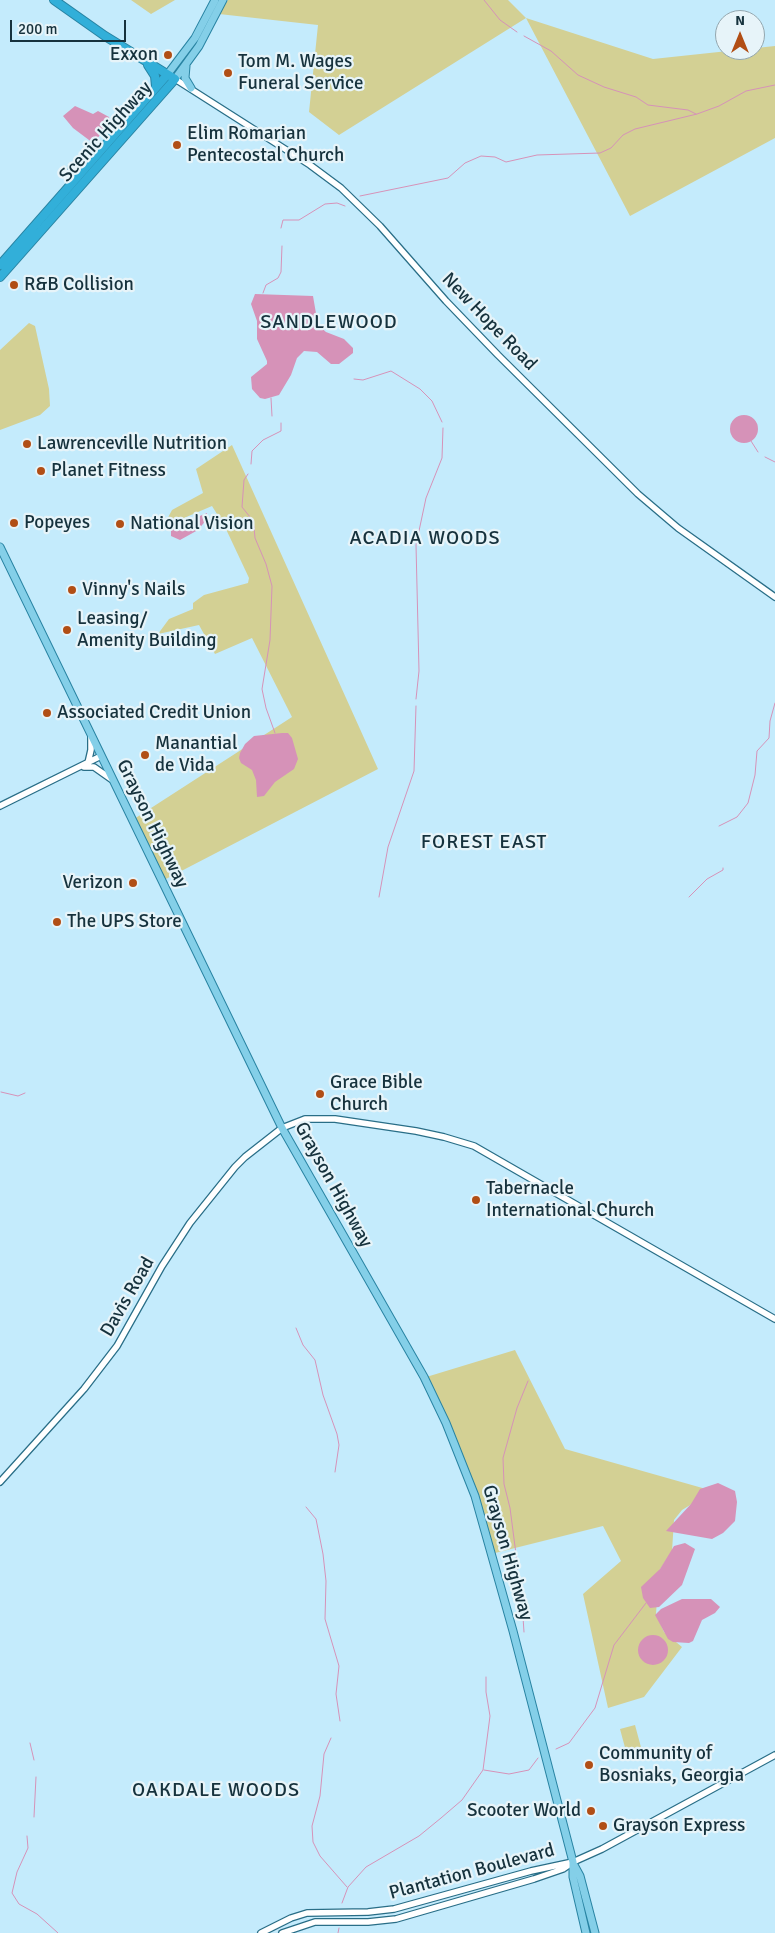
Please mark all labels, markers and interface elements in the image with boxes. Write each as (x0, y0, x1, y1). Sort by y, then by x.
scale bar (12, 10, 129, 42)
north arrow (715, 10, 765, 60)
text: N (735, 12, 745, 29)
text: 200 m (18, 20, 58, 38)
place label: Exxon (110, 44, 158, 66)
marker: Exxon (162, 49, 174, 61)
place label: Tom M. Wages Funeral Service (238, 51, 363, 95)
marker: Tom M. Wages Funeral Service (222, 67, 234, 79)
street label: Scenic Highway (55, 77, 157, 187)
place label: Elim Romarian Pentecostal Church (187, 123, 344, 167)
marker: Elim Romarian Pentecostal Church (171, 139, 183, 151)
street label: New Hope Road (437, 268, 541, 376)
place label: R&B Collision (24, 274, 134, 296)
marker: R&B Collision (8, 279, 20, 291)
district label: SANDLEWOOD (259, 311, 399, 335)
place label: Lawrenceville Nutrition (37, 433, 227, 455)
marker: Lawrenceville Nutrition (21, 438, 33, 450)
place label: Planet Fitness (51, 460, 166, 482)
marker: Planet Fitness (35, 465, 47, 477)
place label: Popeyes (24, 512, 90, 534)
place label: National Vision (130, 513, 254, 535)
marker: Popeyes (8, 517, 20, 529)
marker: National Vision (114, 518, 126, 530)
district label: ACADIA WOODS (348, 527, 502, 551)
place label: Vinny's Nails (82, 579, 185, 601)
marker: Vinny's Nails (66, 584, 78, 596)
place label: Leasing/ Amenity Building (77, 608, 216, 652)
marker: Leasing/ Amenity Building (61, 624, 73, 636)
place label: Associated Credit Union (57, 702, 251, 724)
marker: Associated Credit Union (41, 707, 53, 719)
place label: Manantial de Vida (155, 733, 237, 777)
marker: Manantial de Vida (139, 749, 151, 761)
street label: Grayson Highway (111, 756, 193, 892)
district label: FOREST EAST (419, 831, 549, 855)
place label: Verizon (63, 872, 123, 894)
marker: Verizon (127, 877, 139, 889)
place label: The UPS Store (67, 911, 182, 933)
marker: The UPS Store (51, 916, 63, 928)
place label: Grace Bible Church (330, 1072, 423, 1116)
marker: Grace Bible Church (314, 1088, 326, 1100)
street label: Grayson Highway (289, 1118, 377, 1252)
place label: Tabernacle International Church (486, 1178, 654, 1222)
marker: Tabernacle International Church (470, 1194, 482, 1206)
street label: Davis Road (96, 1253, 160, 1341)
street label: Grayson Highway (477, 1483, 537, 1623)
place label: Community of Bosniaks, Georgia (599, 1743, 744, 1787)
marker: Community of Bosniaks, Georgia (583, 1759, 595, 1771)
district label: OAKDALE WOODS (130, 1779, 302, 1803)
place label: Scooter World (467, 1800, 581, 1822)
marker: Scooter World (585, 1805, 597, 1817)
place label: Grayson Express (613, 1815, 745, 1837)
marker: Grayson Express (597, 1820, 609, 1832)
street label: Plantation Boulevard (387, 1839, 557, 1905)

